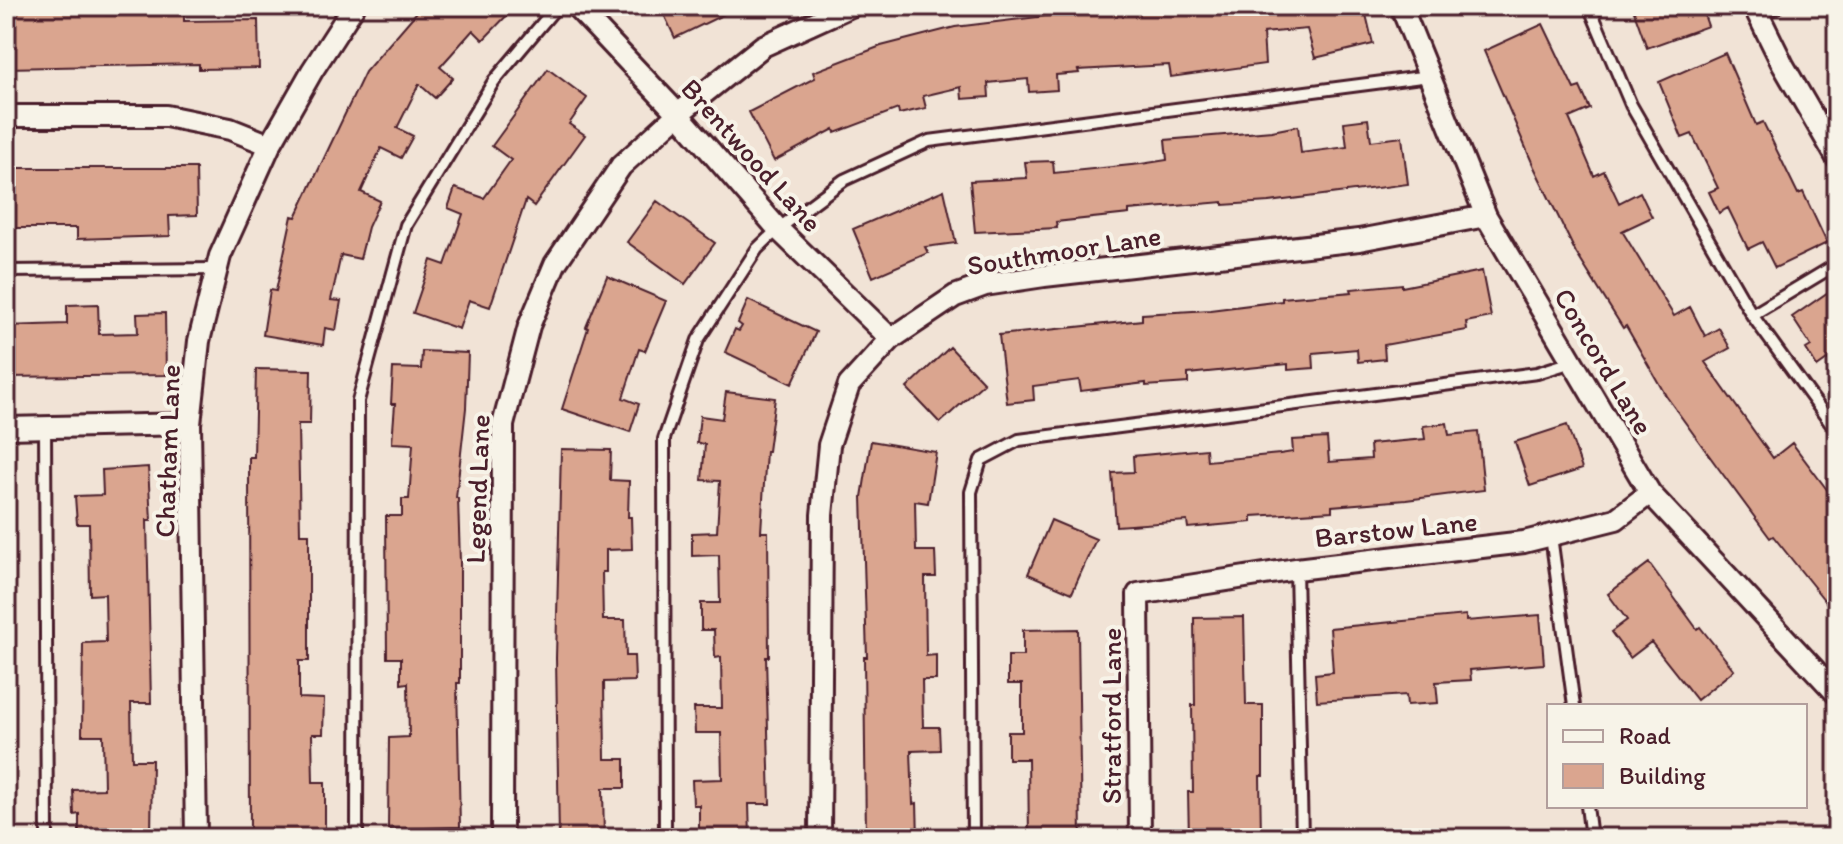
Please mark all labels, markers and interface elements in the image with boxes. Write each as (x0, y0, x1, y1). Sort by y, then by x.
street label: Brentwood Lane (674, 71, 830, 239)
street label: Southmoor Lane (965, 218, 1163, 282)
street label: Concord Lane (1547, 282, 1661, 440)
street label: Chatham Lane (147, 364, 187, 538)
street label: Legend Lane (457, 414, 497, 564)
street label: Barstow Lane (1313, 504, 1479, 554)
street label: Stratford Lane (1094, 628, 1128, 804)
legend (1547, 704, 1807, 808)
text: Road (1619, 721, 1671, 750)
text: Building (1619, 761, 1706, 790)

